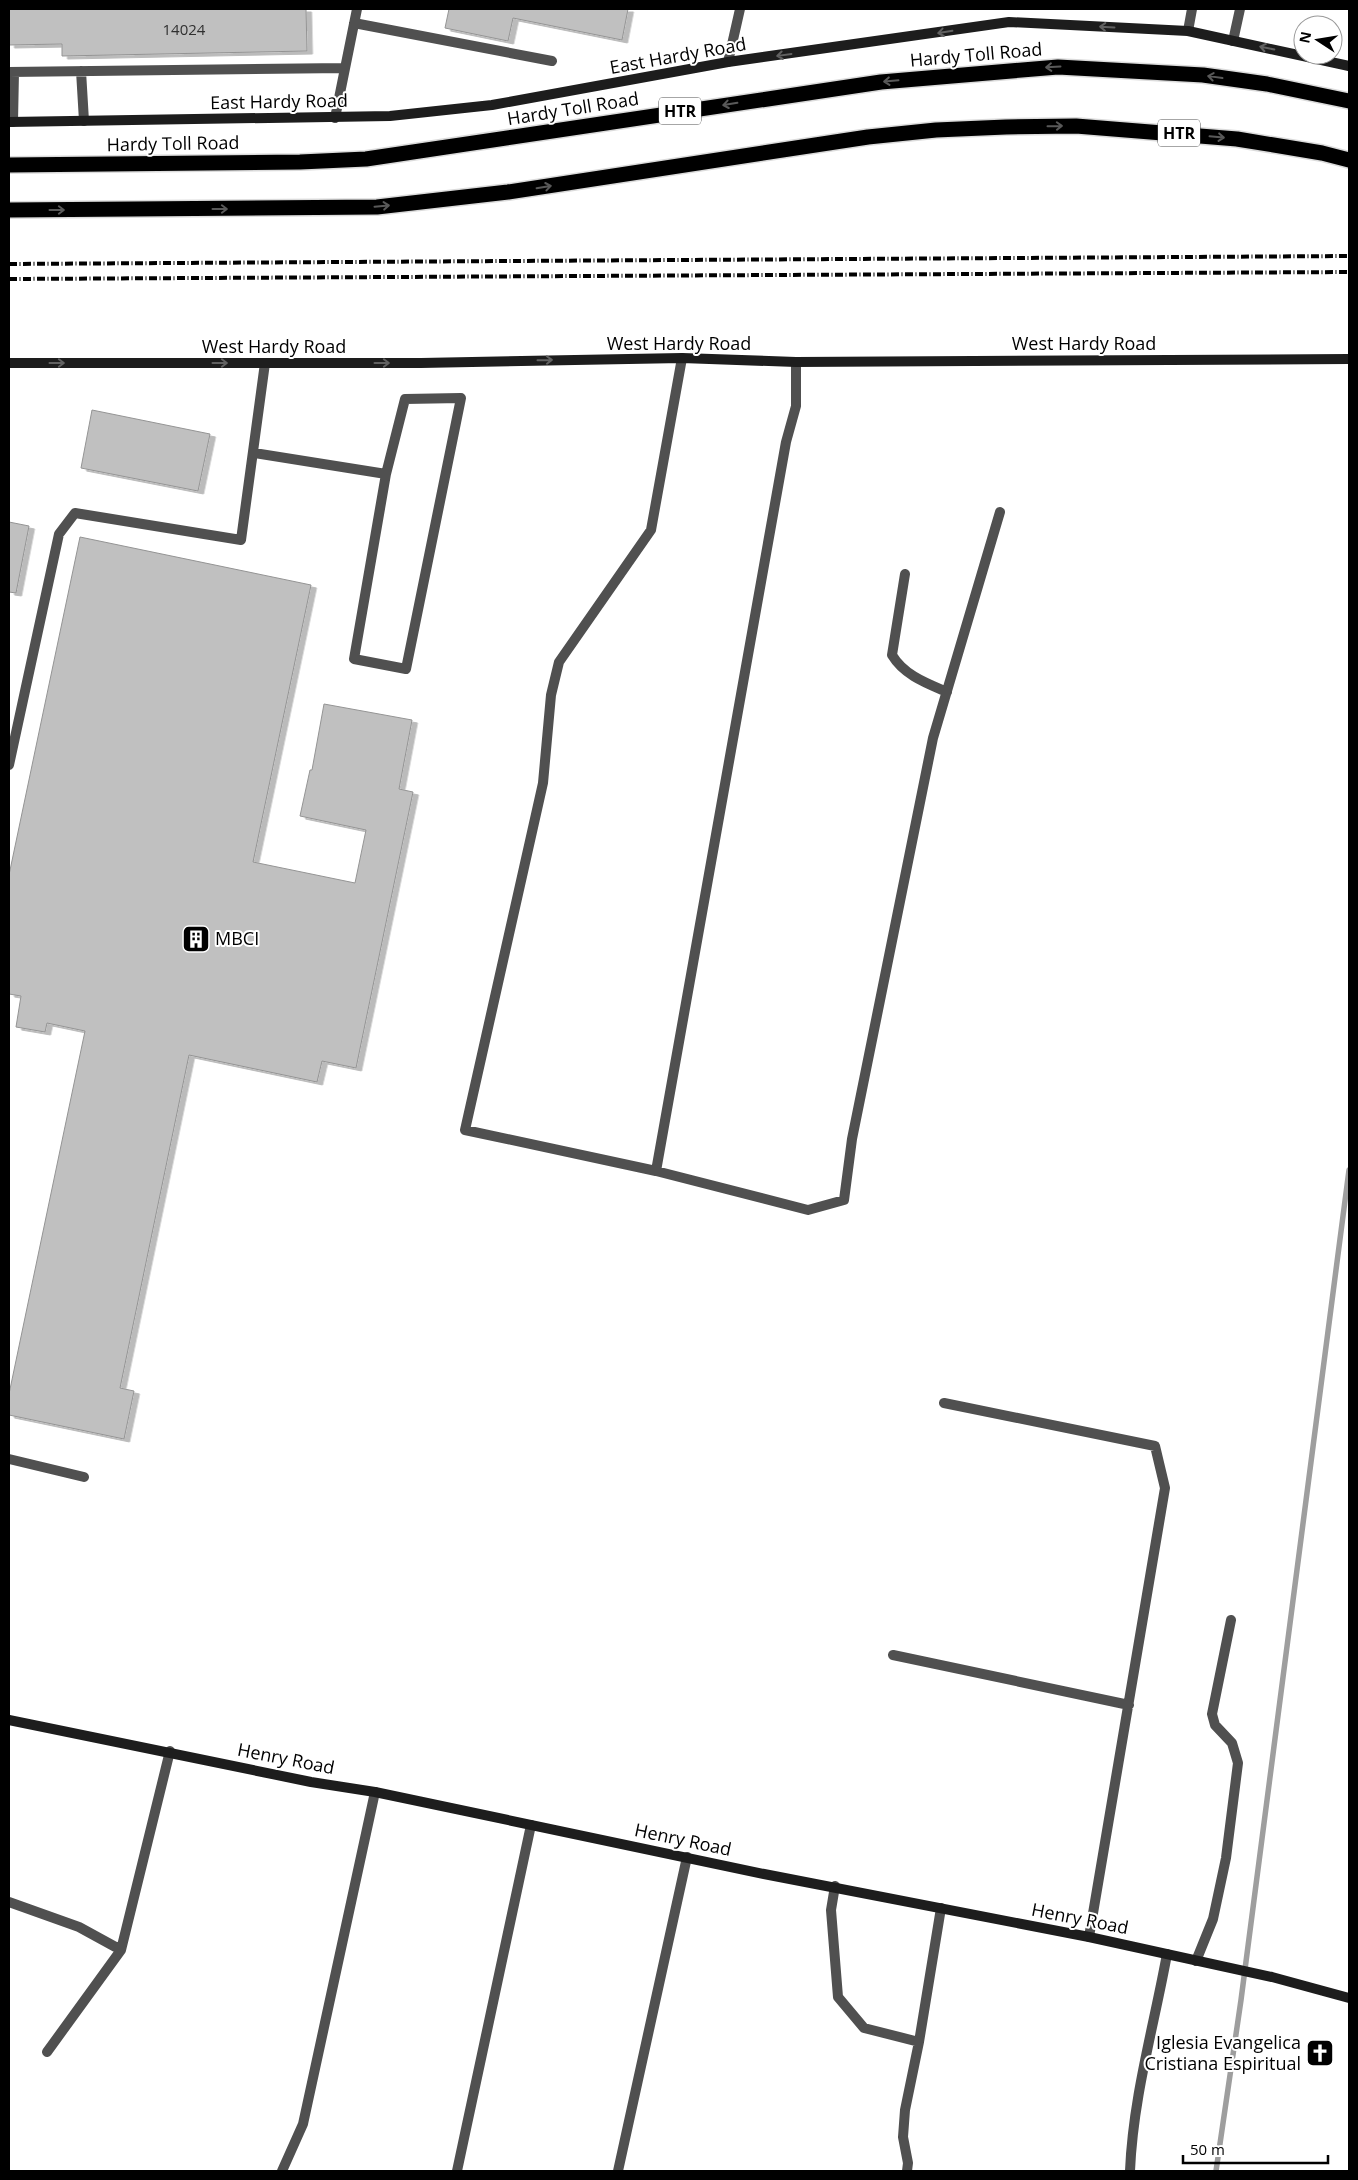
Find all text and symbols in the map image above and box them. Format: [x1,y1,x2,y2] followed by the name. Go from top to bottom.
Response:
[1293,15,1343,65] north arrow
[163,19,206,39] house number: 14024
[1099,23,1115,32] one-way arrow
[938,27,954,37] one-way arrow
[1294,30,1315,45] text: N
[608,31,748,79] street label: East Hardy Road
[909,36,1043,72] street label: Hardy Toll Road
[1260,43,1276,53] one-way arrow
[777,50,793,60] one-way arrow
[1045,63,1061,72] one-way arrow
[1207,72,1223,82] one-way arrow
[883,76,899,86] one-way arrow
[505,86,640,130] street label: Hardy Toll Road
[210,88,348,114] street label: East Hardy Road
[659,98,701,124] road number: HTR
[723,99,739,109] one-way arrow
[1158,120,1200,146] road number: HTR
[1046,121,1063,131] one-way arrow
[106,130,240,156] street label: Hardy Toll Road
[1209,132,1225,142] one-way arrow
[535,181,551,191] one-way arrow
[374,201,390,211] one-way arrow
[212,204,228,214] one-way arrow
[49,205,65,215] one-way arrow
[607,331,751,355] street label: West Hardy Road
[1012,331,1156,355] street label: West Hardy Road
[202,334,346,358] street label: West Hardy Road
[537,356,553,365] one-way arrow
[49,358,65,368] one-way arrow
[212,358,228,368] one-way arrow
[374,358,390,368] one-way arrow
[181,924,211,954] building icon: MBCI
[215,926,259,950] place label: MBCI
[236,1737,337,1779] street label: Henry Road
[633,1817,734,1861] street label: Henry Road
[1030,1897,1131,1939] street label: Henry Road
[1144,2030,1301,2075] place label: Iglesia Evangelica Cristiana Espiritual
[1305,2038,1335,2068] church icon: Iglesia Evangelica Cristiana Espiritual
[1183,2132,1328,2164] scale bar
[1190,2139,1225,2159] text: 50 m

